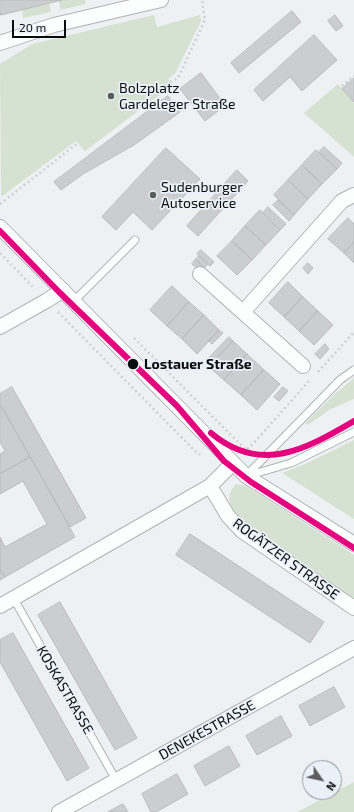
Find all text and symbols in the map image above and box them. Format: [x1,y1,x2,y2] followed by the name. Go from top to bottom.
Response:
[14,12,68,38] scale bar
[19,20,46,34] text: 20 m
[119,80,236,112] place label: Bolzplatz Gardeleger Straße
[106,91,116,101] marker: Bolzplatz Gardeleger Straße
[161,179,243,212] place label: Sudenburger Autoservice
[148,190,158,200] marker: Sudenburger Autoservice
[144,356,252,372] place label: Lostauer Straße
[126,357,140,371] marker: Lostauer Straße
[230,515,342,603] street label: ROGÄTZER STRASSE
[33,643,97,737] street label: KOSKASTRASSE
[156,697,258,763] street label: DENEKESTRASSE
[302,760,342,800] north arrow
[324,779,339,793] text: N

